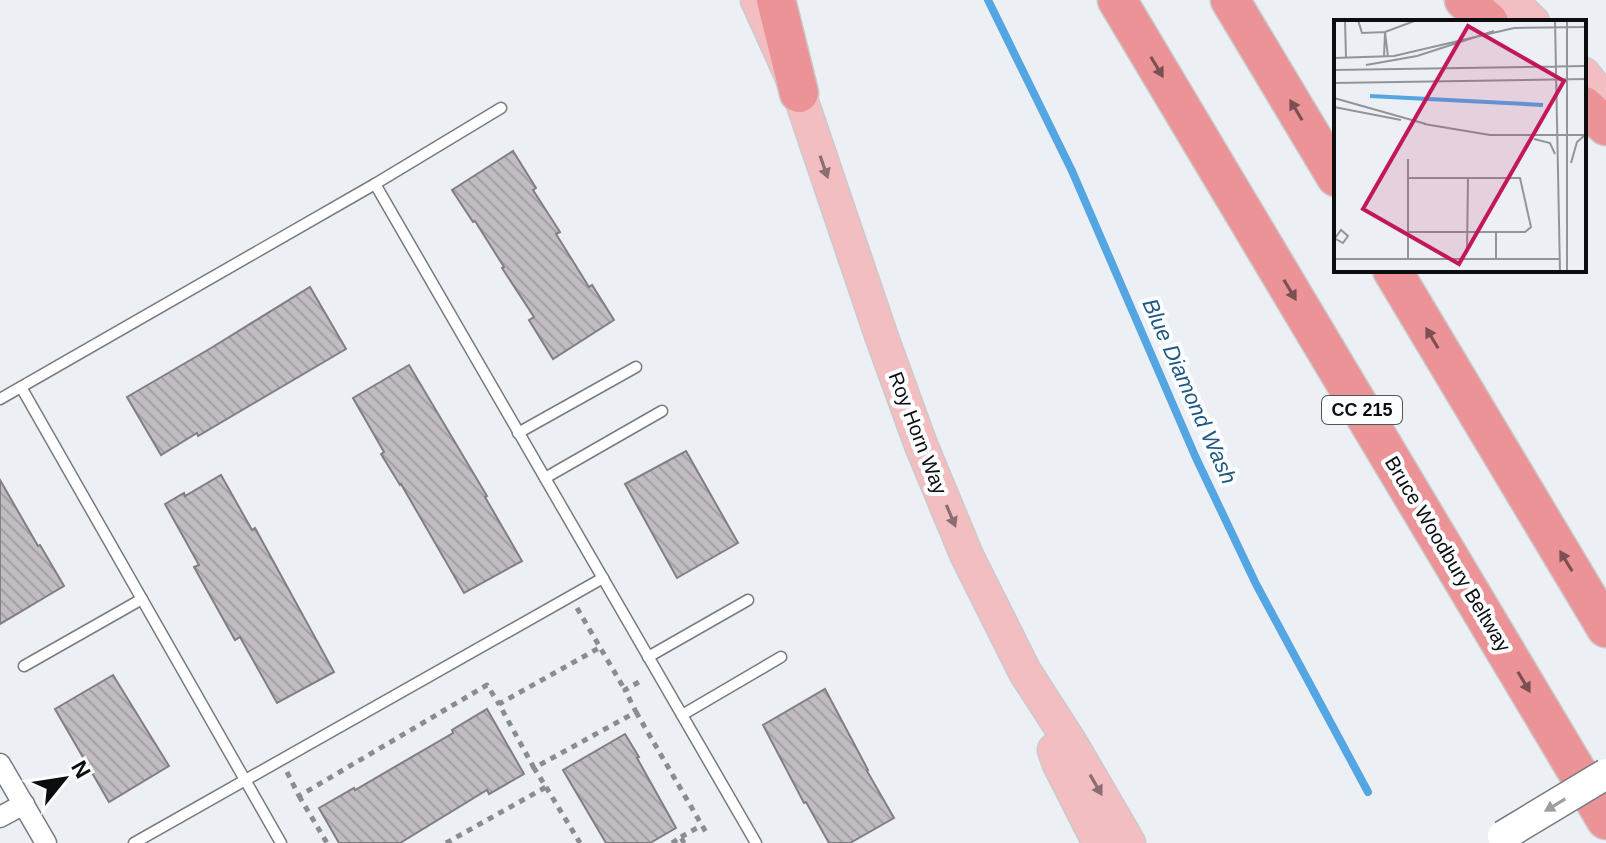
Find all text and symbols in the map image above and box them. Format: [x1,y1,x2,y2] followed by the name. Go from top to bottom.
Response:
[1334,20,1586,272] inset map
[1150,56,1164,78] one-way arrow
[1289,99,1303,121] one-way arrow
[818,155,830,179] one-way arrow
[1283,279,1297,301] one-way arrow
[1137,295,1242,488] water label: Blue Diamond Wash
[1425,327,1439,349] one-way arrow
[885,369,951,497] street label: Roy Horn Way
[1322,396,1402,424] road number: CC 215
[1381,452,1515,656] street label: Bruce Woodbury Beltway
[944,505,957,528] one-way arrow
[1559,550,1573,572] one-way arrow
[1517,671,1531,693] one-way arrow
[24,739,104,819] north arrow
[66,756,96,782] text: N
[1089,774,1103,796] one-way arrow
[1544,798,1566,812] one-way arrow

